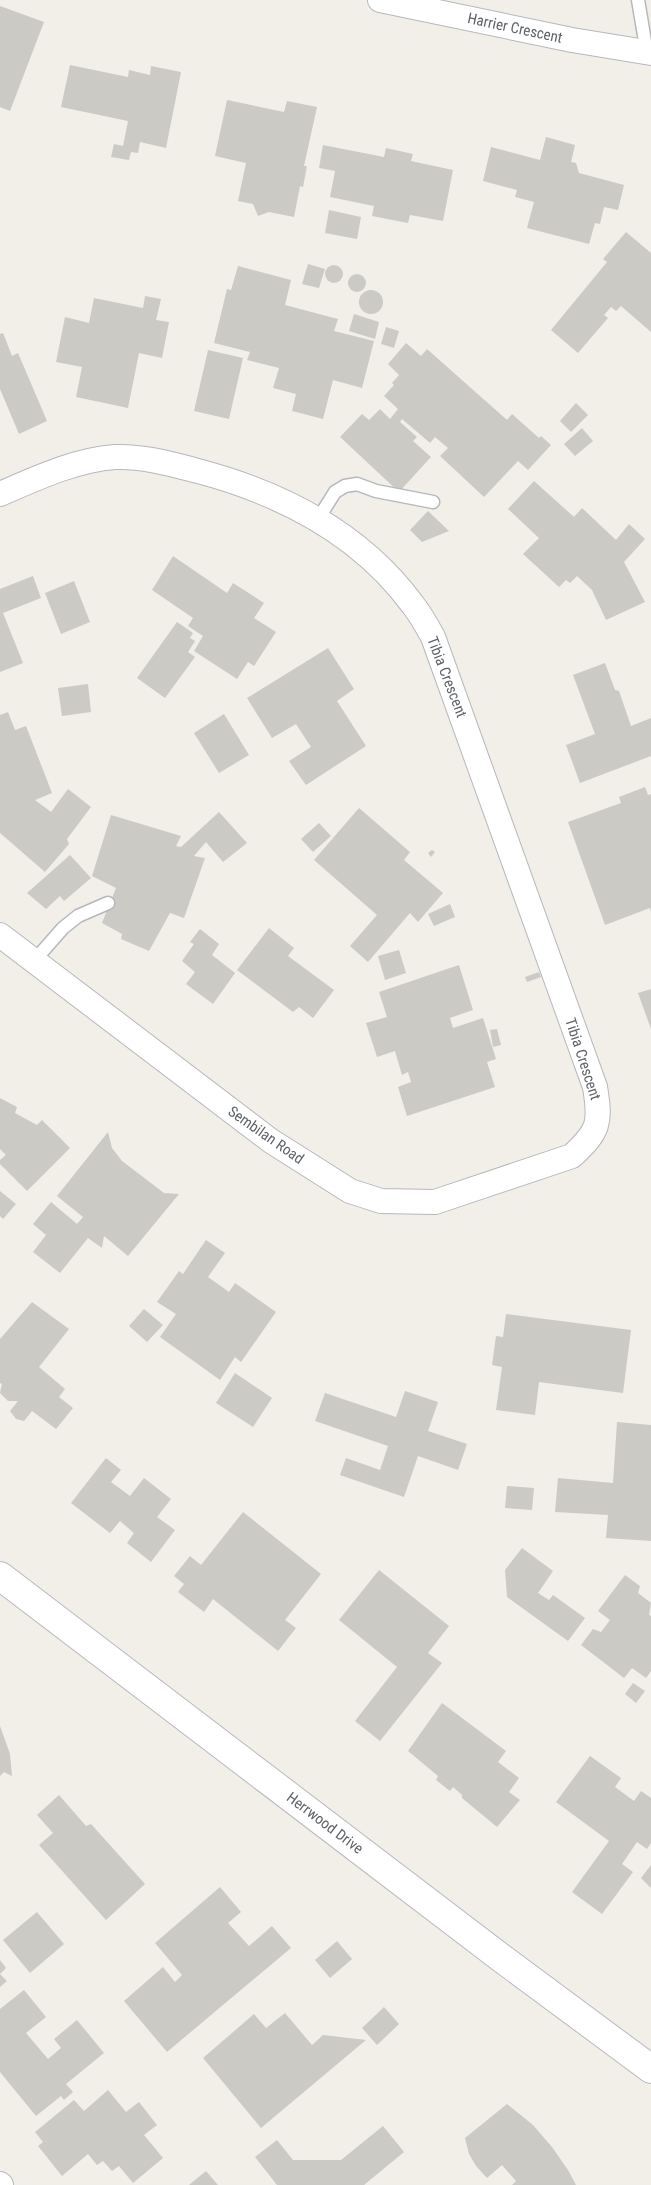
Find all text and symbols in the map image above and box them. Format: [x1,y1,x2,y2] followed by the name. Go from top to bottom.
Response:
[466,9,564,47] street label: Harrier Crescent
[423,634,471,720] street label: Tibia Crescent
[561,1016,605,1102] street label: Tibia Crescent
[225,1102,307,1168] street label: Sembilan Road
[283,1788,367,1858] street label: Herrwood Drive

